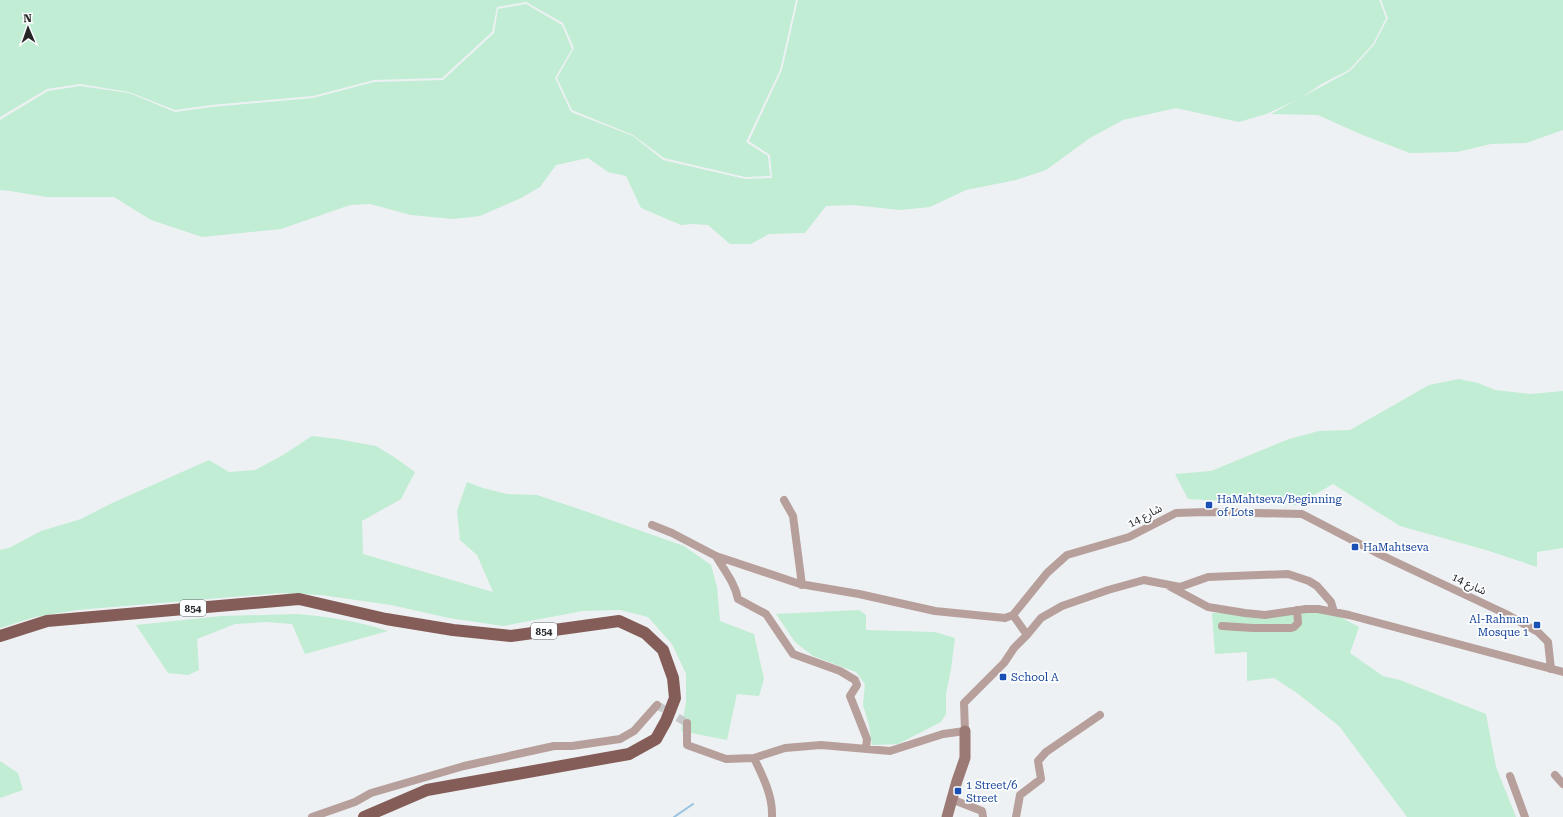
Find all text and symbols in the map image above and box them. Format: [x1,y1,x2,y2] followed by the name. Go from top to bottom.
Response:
[8,8,48,48] north arrow
[23,12,33,25] text: N
[1217,493,1343,519] place label: HaMahtseva/Beginning of Lots
[1204,500,1214,510] marker: HaMahtseva/Beginning of Lots
[1126,502,1165,531] street label: شارع 14
[1363,541,1429,554] place label: HaMahtseva
[1350,542,1360,552] marker: HaMahtseva
[1449,570,1489,599] street label: شارع 14
[180,600,206,616] road number: 854
[1469,613,1529,639] place label: Al-Rahman Mosque 1
[1532,620,1542,630] marker: Al-Rahman Mosque 1
[531,623,557,639] road number: 854
[1011,671,1059,684] place label: School A
[998,672,1008,682] marker: School A
[966,779,1018,805] place label: 1 Street/6 Street
[953,786,963,796] marker: 1 Street/6 Street

